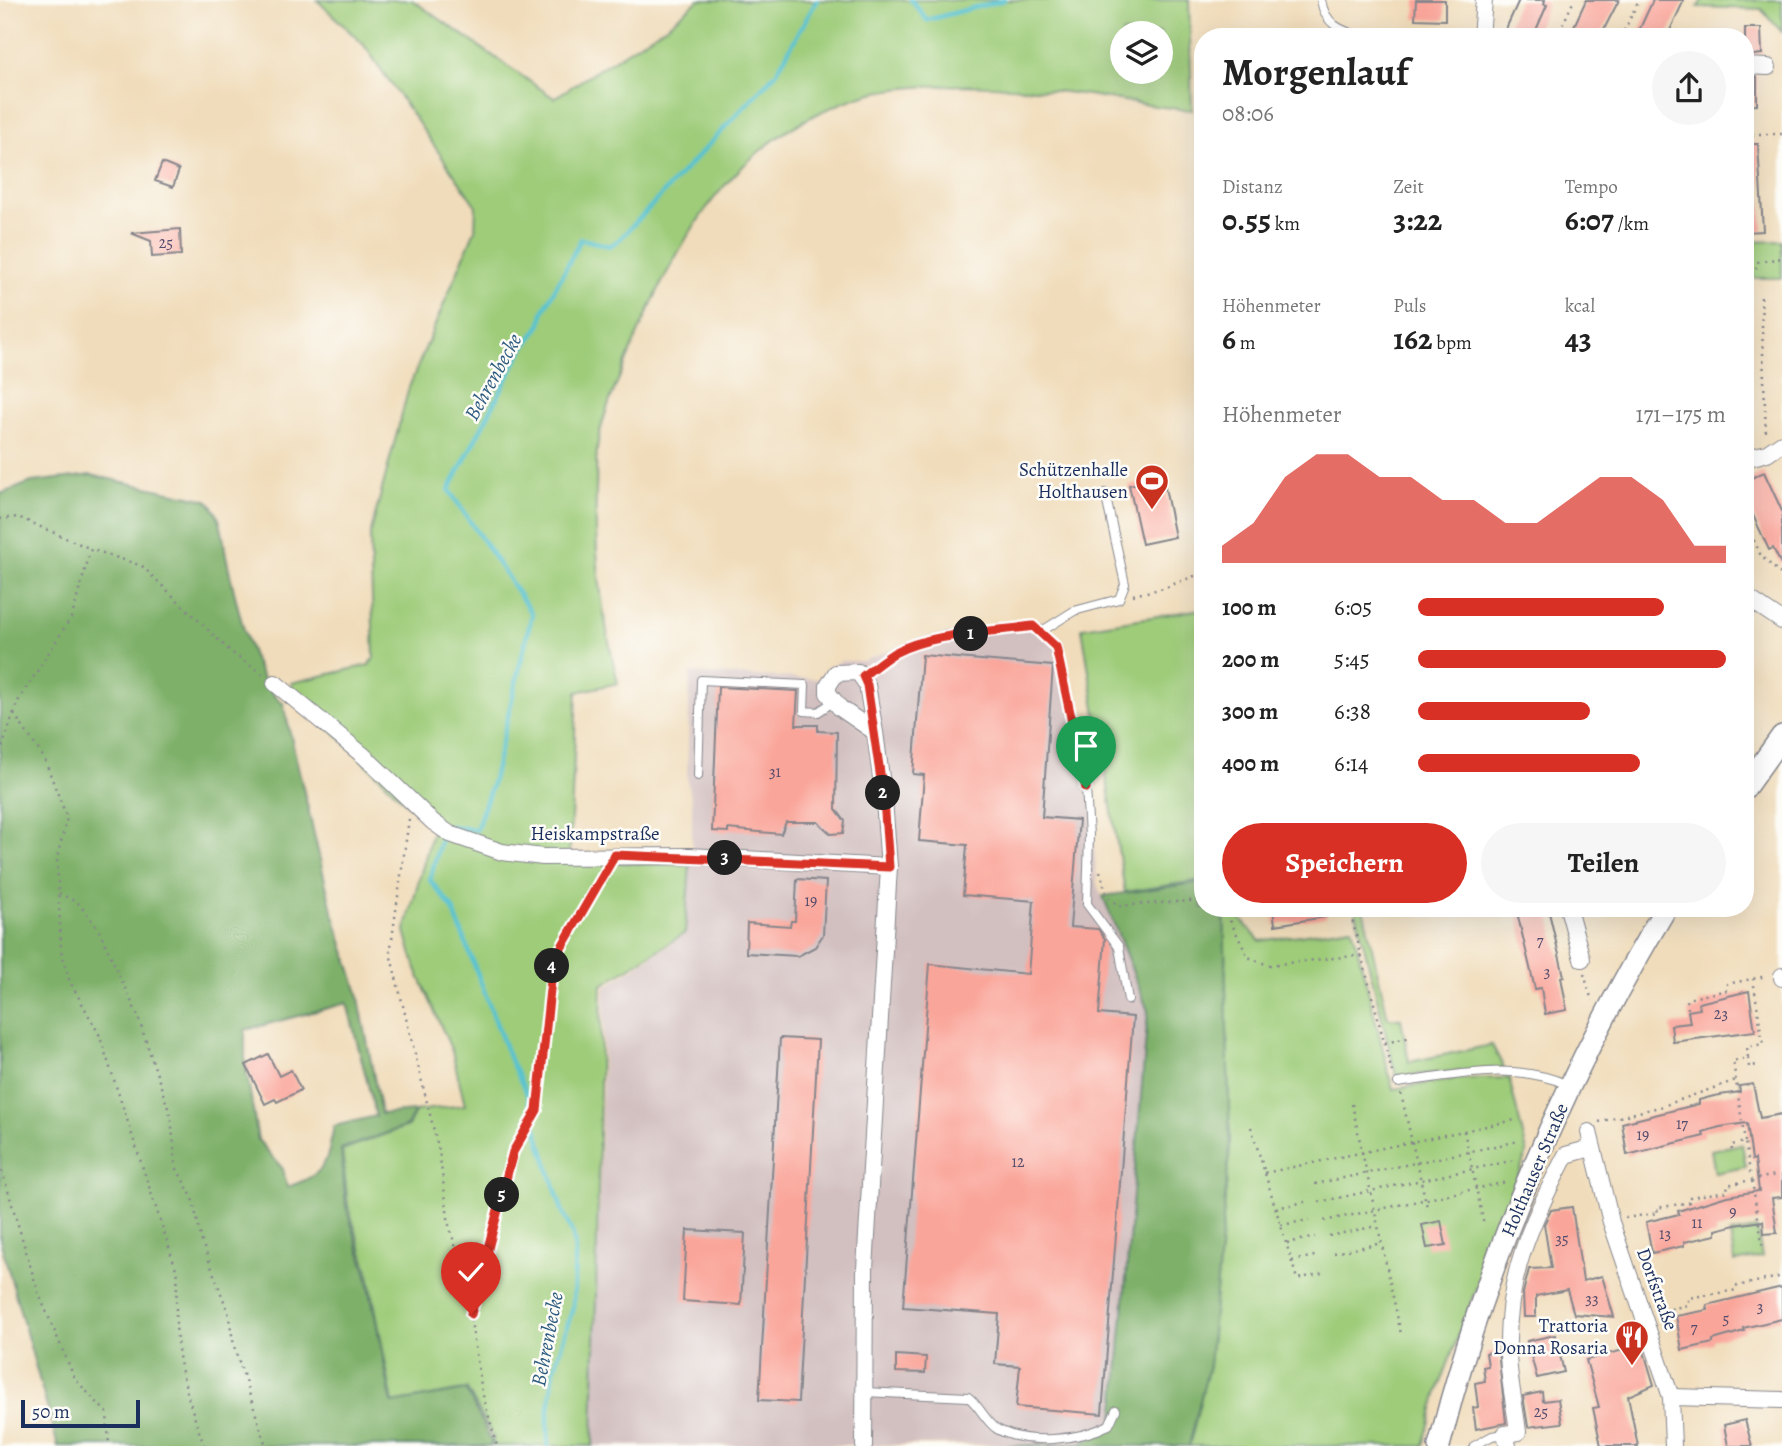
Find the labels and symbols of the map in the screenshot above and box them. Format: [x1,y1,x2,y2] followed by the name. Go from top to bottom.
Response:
[159,232,173,254] house number: 25
[458,328,529,426] water label: Behrenbecke
[1019,457,1128,505] place label: Schützenhalle Holthausen
[1133,462,1171,511] sports icon: Schützenhalle Holthausen
[954,616,988,652] pin: 1
[1056,716,1116,788] pin
[769,761,782,783] house number: 31
[866,776,900,810] pin: 2
[531,821,659,847] street label: Heiskampstraße
[708,840,742,876] pin: 3
[805,890,817,912] house number: 19
[1537,930,1544,952] house number: 7
[534,948,570,984] pin: 4
[1544,961,1550,983] house number: 3
[1714,1003,1728,1025] house number: 23
[1495,1099,1575,1241] street label: Holthauser Straße
[1676,1113,1688,1135] house number: 17
[1637,1124,1649,1146] house number: 19
[1011,1151,1025,1173] house number: 12
[484,1178,520,1212] pin: 5
[1729,1201,1737,1223] house number: 9
[1692,1212,1703,1234] house number: 11
[1659,1223,1671,1245] house number: 13
[1555,1228,1569,1250] house number: 35
[441,1242,501,1314] pin
[1630,1244,1684,1334] street label: Dorfstraße
[1585,1288,1599,1310] house number: 33
[524,1289,570,1388] water label: Behrenbecke
[1757,1296,1763,1318] house number: 3
[1723,1308,1730,1330] house number: 5
[1493,1313,1608,1361] place label: Trattoria Donna Rosaria
[1691,1317,1698,1339] house number: 7
[1613,1318,1651,1367] restaurant icon: Trattoria Donna Rosaria
[21,1397,140,1429] scale bar
[1534,1401,1548,1423] house number: 25

